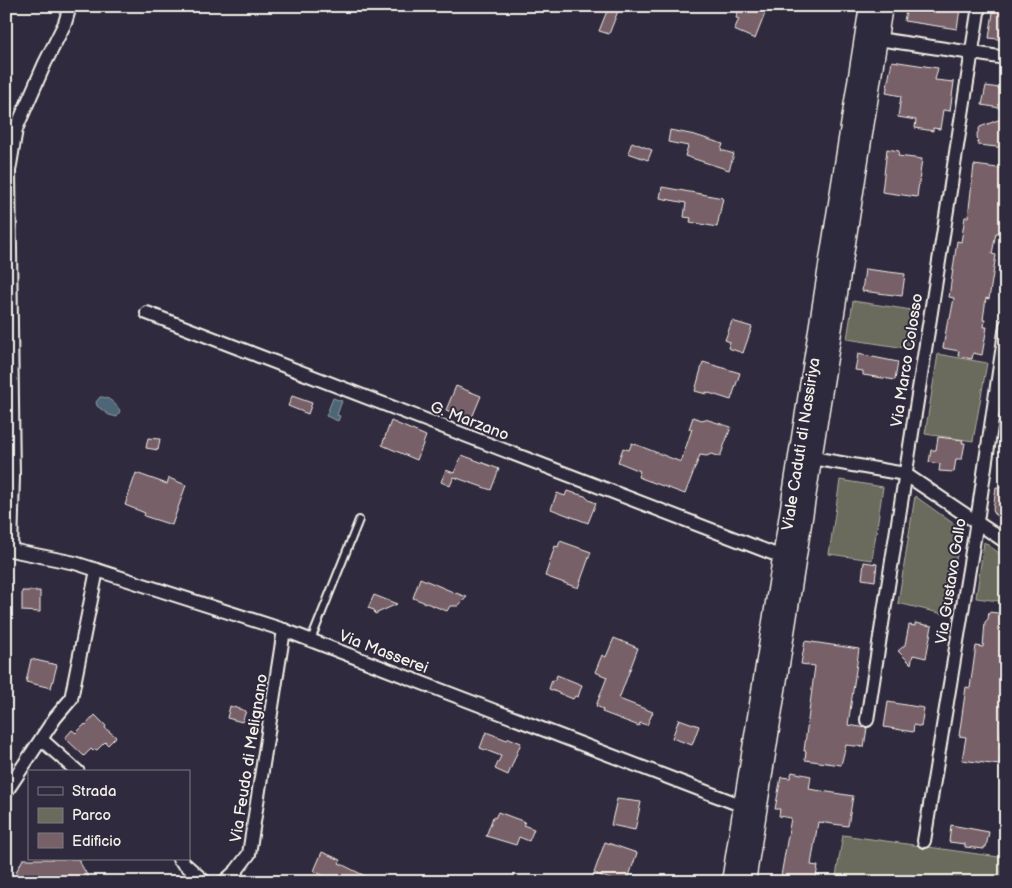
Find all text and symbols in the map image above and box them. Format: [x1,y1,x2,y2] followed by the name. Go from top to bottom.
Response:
[888,292,927,428] street label: Via Marco Colosso
[778,356,825,532] street label: Viale Caduti di Nassiriya
[427,398,512,445] street label: G. Marzano
[932,517,971,646] street label: Via Gustavo Gallo
[336,627,431,678] street label: Via Masserei
[227,673,272,844] street label: Via Feudo di Melignano
[28,770,190,860] legend
[72,782,116,801] text: Strada
[72,806,111,825] text: Parco
[72,832,121,851] text: Edificio

